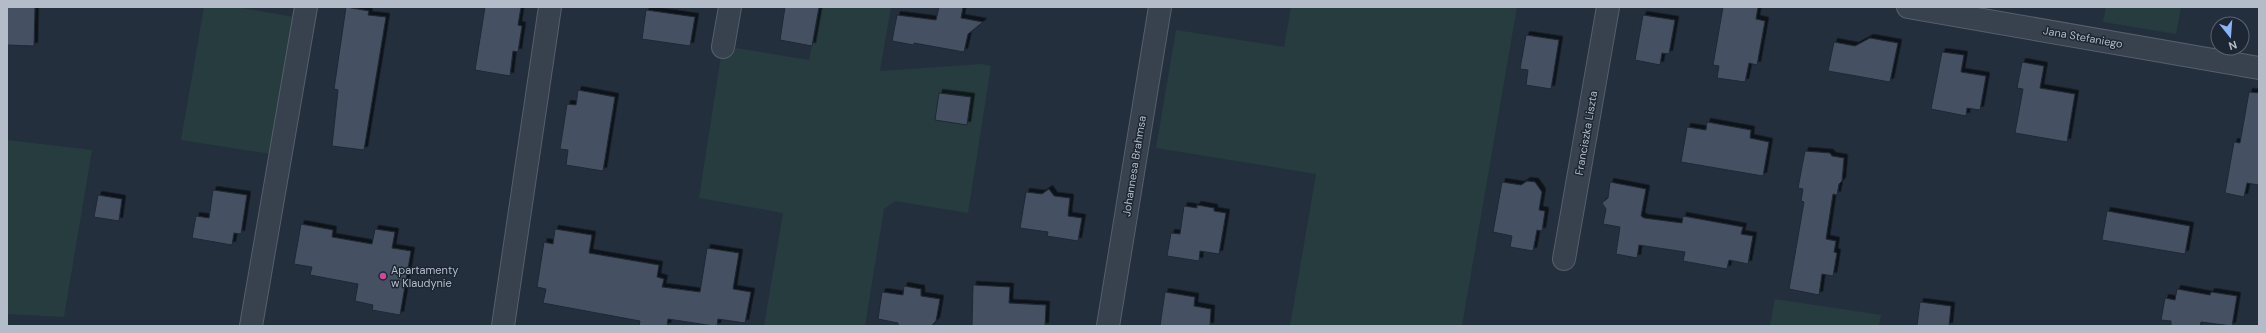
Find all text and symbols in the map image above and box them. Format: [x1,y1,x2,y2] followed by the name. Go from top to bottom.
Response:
[2210,16,2250,56] north arrow
[2042,23,2124,51] street label: Jana Stefaniego
[2227,38,2239,53] text: N
[1572,90,1600,176] street label: Franciszka Liszta
[1119,115,1149,217] street label: Johannesa Brahmsa
[391,263,458,290] place label: Apartamenty w Klaudynie
[378,271,388,281] marker: Apartamenty w Klaudynie

